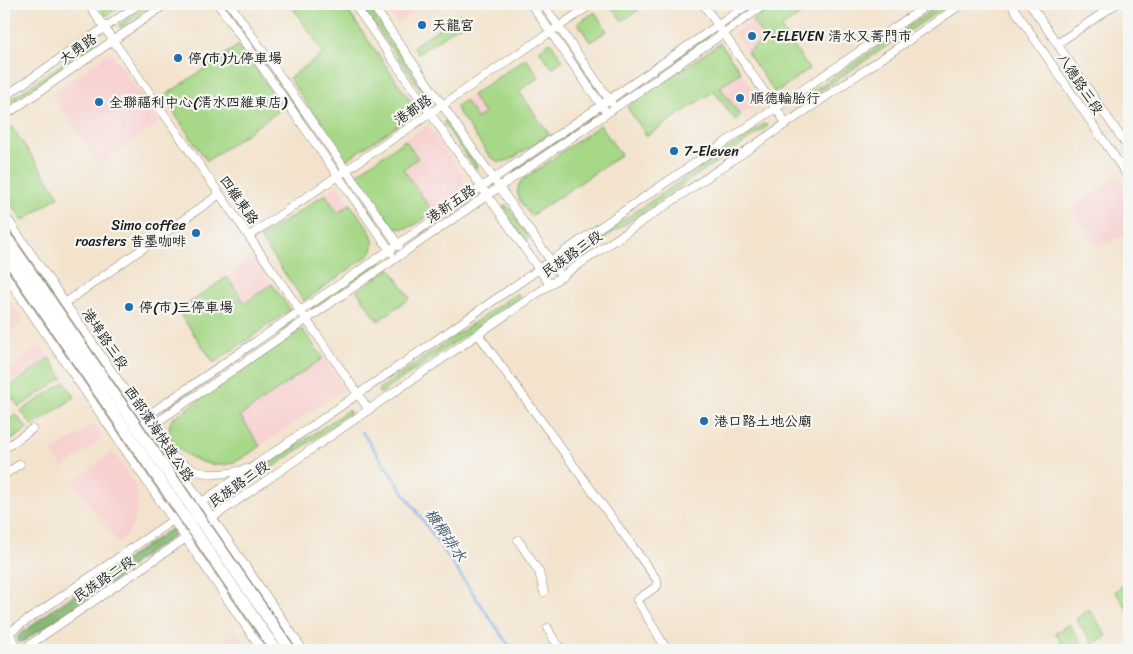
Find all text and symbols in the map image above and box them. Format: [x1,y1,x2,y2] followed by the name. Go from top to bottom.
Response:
[432,13,474,38] place label: 天龍宮
[416,19,428,31] marker: 天龍宮
[762,24,912,49] place label: 7-ELEVEN 清水又菁門市
[54,27,102,71] street label: 大勇路
[746,30,758,42] marker: 7-ELEVEN 清水又菁門市
[188,46,282,71] place label: 停(市)九停車場
[1050,48,1110,120] street label: 八德路三段
[172,52,184,64] marker: 停(市)九停車場
[750,86,820,111] place label: 順德輪胎行
[389,88,437,132] street label: 港都路
[109,90,288,115] place label: 全聯福利中心(清水四維東店)
[734,92,746,104] marker: 順德輪胎行
[93,96,105,108] marker: 全聯福利中心(清水四維東店)
[684,139,739,164] place label: 7-Eleven
[668,145,680,157] marker: 7-Eleven
[213,170,265,230] street label: 四維東路
[421,178,481,230] street label: 港新五路
[75,213,186,254] place label: Simo coffee roasters 昔墨咖啡
[536,224,608,284] street label: 民族路三段
[190,227,202,239] marker: Simo coffee roasters 昔墨咖啡
[139,295,233,320] place label: 停(市)三停車場
[123,301,135,313] marker: 停(市)三停車場
[75,303,135,375] street label: 港埠路三段
[117,381,201,487] street label: 西部濱海快速公路
[714,409,812,434] place label: 港口路土地公廟
[698,415,710,427] marker: 港口路土地公廟
[203,454,275,514] street label: 民族路三段
[418,503,474,568] water label: 槺榔排水
[68,549,140,609] street label: 民族路二段

